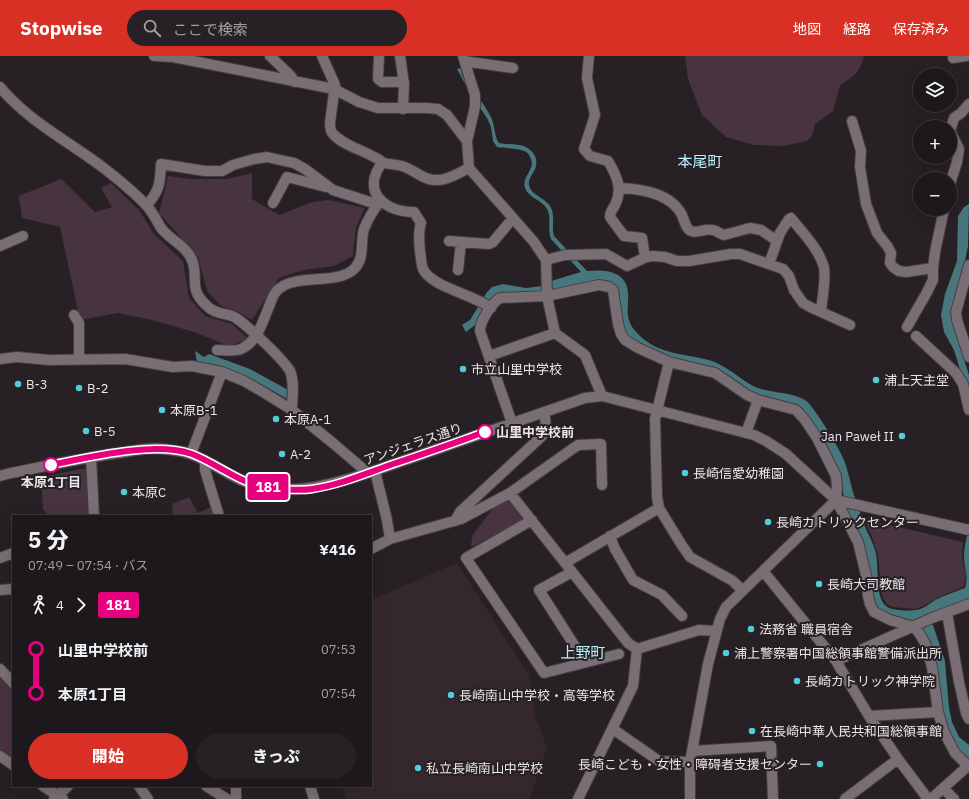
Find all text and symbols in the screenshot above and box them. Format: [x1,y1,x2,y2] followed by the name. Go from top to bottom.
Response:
[127,10,407,46] search box
[20,16,103,40] text: Stopwise
[141,17,163,39] icon: search
[173,20,248,39] text: ここで検索
[793,20,821,38] text: 地図
[843,20,871,38] text: 経路
[893,20,949,38] text: 保存済み
[913,68,957,216] map controls
[913,68,957,112] button: layers
[913,120,957,164] button: +
[677,152,723,171] district label: 本尾町
[913,172,957,216] button: −
[471,361,562,378] place label: 市立山里中学校
[458,364,468,374] marker: 市立山里中学校
[884,372,949,389] place label: 浦上天主堂
[871,375,881,385] marker: 浦上天主堂
[26,376,47,393] place label: B-3
[13,379,23,389] marker: B-3
[87,380,108,397] place label: B-2
[74,383,84,393] marker: B-2
[170,402,218,419] place label: 本原B-1
[157,405,167,415] marker: 本原B-1
[284,411,331,428] place label: 本原A-1
[271,414,281,424] marker: 本原A-1
[361,419,465,469] street label: アンジェラス通り
[94,423,115,440] place label: B-5
[477,424,493,440] marker: 山里中学校前
[496,424,574,441] place label: 山里中学校前
[81,426,91,436] marker: B-5
[821,428,894,445] place label: Jan Paweł II
[897,431,907,441] marker: Jan Paweł II
[290,446,311,463] place label: A-2
[277,449,287,459] marker: A-2
[43,457,59,473] marker: 本原1丁目
[693,465,784,482] place label: 長崎信愛幼稚園
[680,468,690,478] marker: 長崎信愛幼稚園
[21,474,81,491] place label: 本原1丁目
[245,474,291,500] line badge: 181
[255,478,281,496] text: 181
[132,484,166,501] place label: 本原C
[119,487,129,497] marker: 本原C
[776,514,919,531] place label: 長崎カトリックセンター
[763,517,773,527] marker: 長崎カトリックセンター
[28,525,68,554] text: 5 分
[319,540,356,559] text: ¥416
[28,557,148,574] text: 07:49 – 07:54 · バス
[827,576,905,593] place label: 長崎大司教館
[814,579,824,589] marker: 長崎大司教館
[28,594,50,616] icon: walk
[70,594,92,616] icon: forward
[106,596,131,614] text: 181
[56,597,64,614] text: 4
[759,621,853,638] place label: 法務省 職員宿舎
[746,624,756,634] marker: 法務省 職員宿舎
[58,641,148,660] text: 山里中学校前
[321,641,356,658] text: 07:53
[560,643,606,662] district label: 上野町
[734,645,942,662] place label: 浦上警察署中国総領事館警備派出所
[721,648,731,658] marker: 浦上警察署中国総領事館警備派出所
[805,673,935,690] place label: 長崎カトリック神学院
[792,676,802,686] marker: 長崎カトリック神学院
[58,685,127,704] text: 本原1丁目
[321,685,356,702] text: 07:54
[459,687,615,704] place label: 長崎南山中学校・高等学校
[446,690,456,700] marker: 長崎南山中学校・高等学校
[760,723,942,740] place label: 在長崎中華人民共和国総領事館
[747,726,757,736] marker: 在長崎中華人民共和国総領事館
[28,733,188,779] button: 開始
[196,733,356,779] button: きっぷ
[578,756,812,773] place label: 長崎こども・女性・障碍者支援センター
[815,759,825,769] marker: 長崎こども・女性・障碍者支援センター
[426,760,543,777] place label: 私立長崎南山中学校
[413,763,423,773] marker: 私立長崎南山中学校

